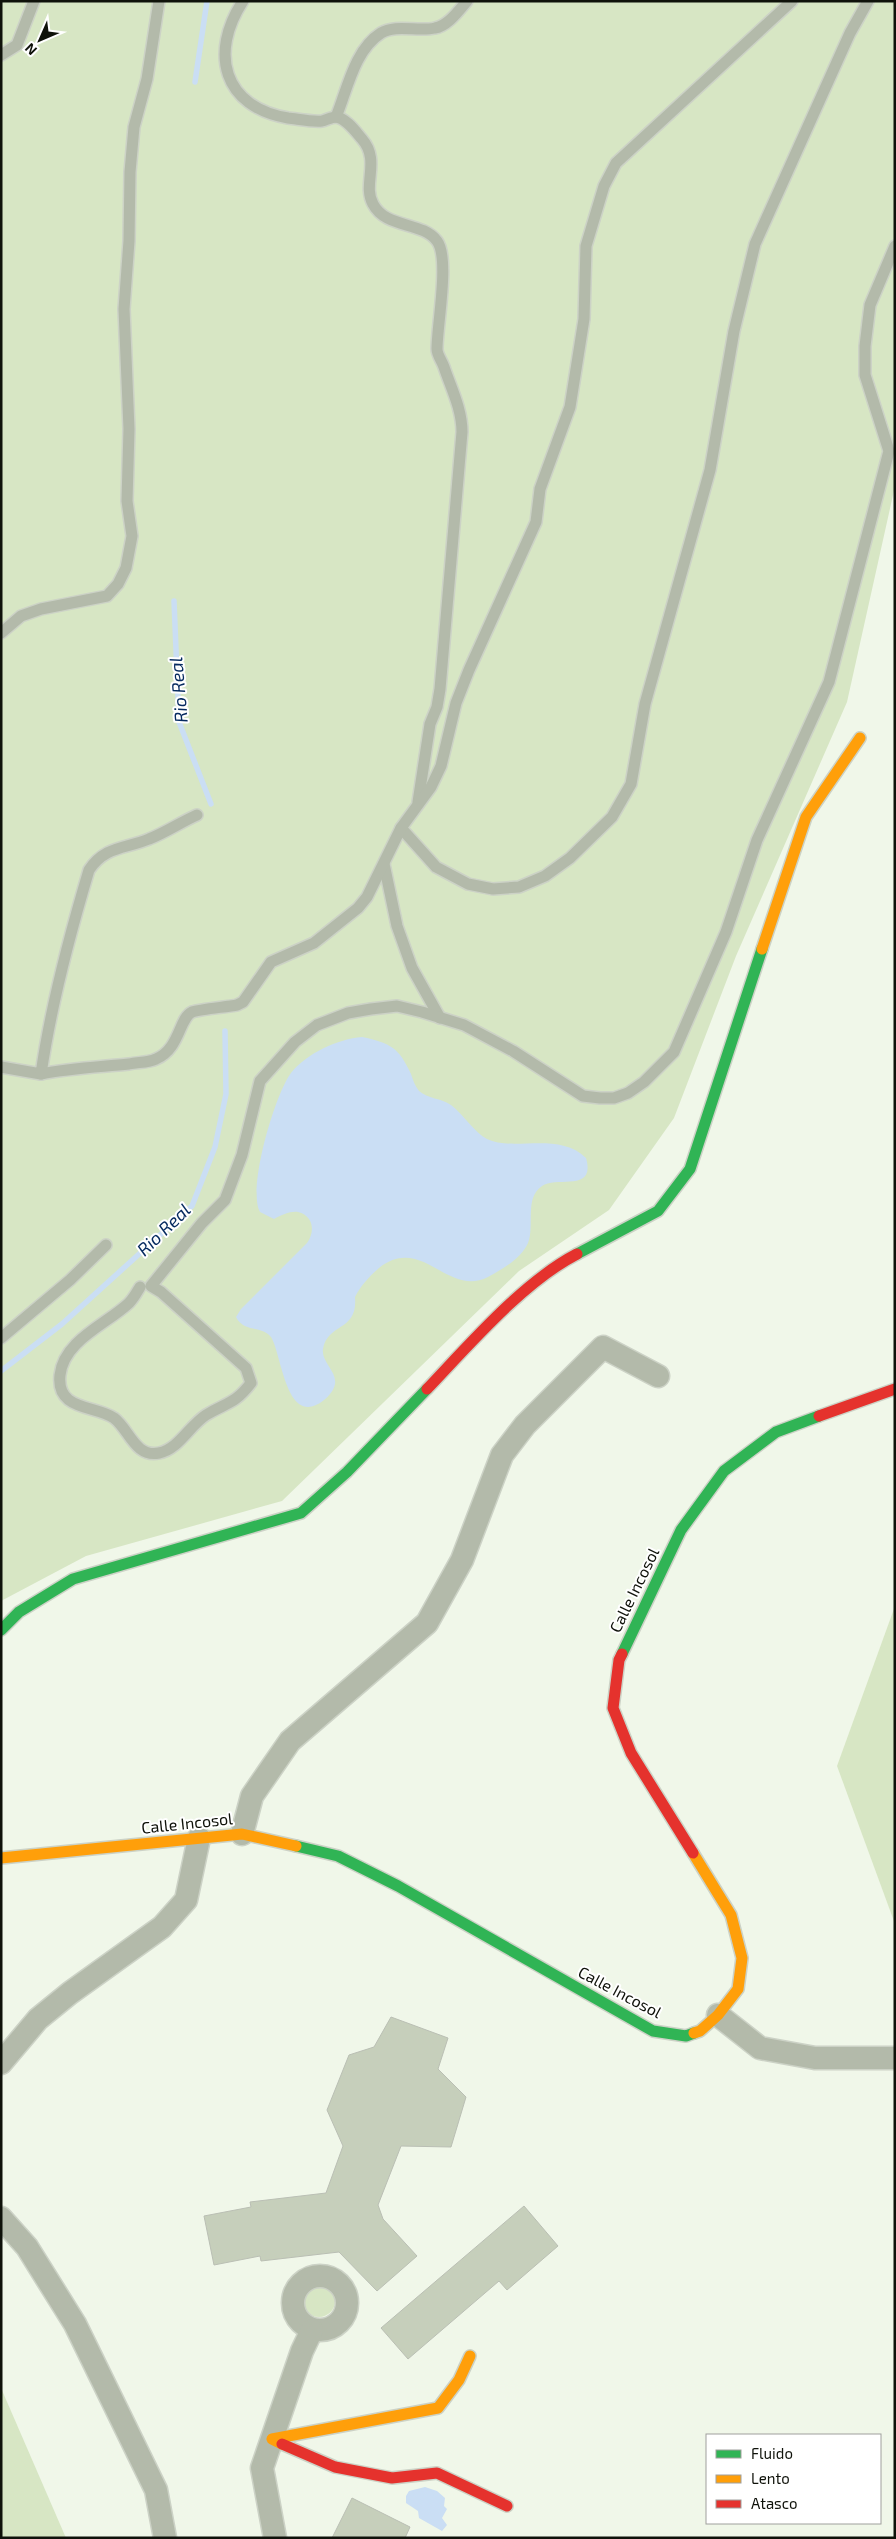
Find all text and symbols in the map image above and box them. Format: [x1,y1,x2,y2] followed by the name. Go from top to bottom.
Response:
[15,15,65,65] north arrow
[21,40,40,59] text: N
[164,656,192,724] water label: Rio Real
[132,1198,195,1260] water label: Rio Real
[605,1544,662,1635] street label: Calle Incosol
[140,1808,234,1837] street label: Calle Incosol
[575,1962,665,2022] street label: Calle Incosol
[706,2434,881,2524] legend
[751,2444,793,2462] text: Fluido
[751,2469,790,2487] text: Lento
[751,2494,797,2512] text: Atasco

